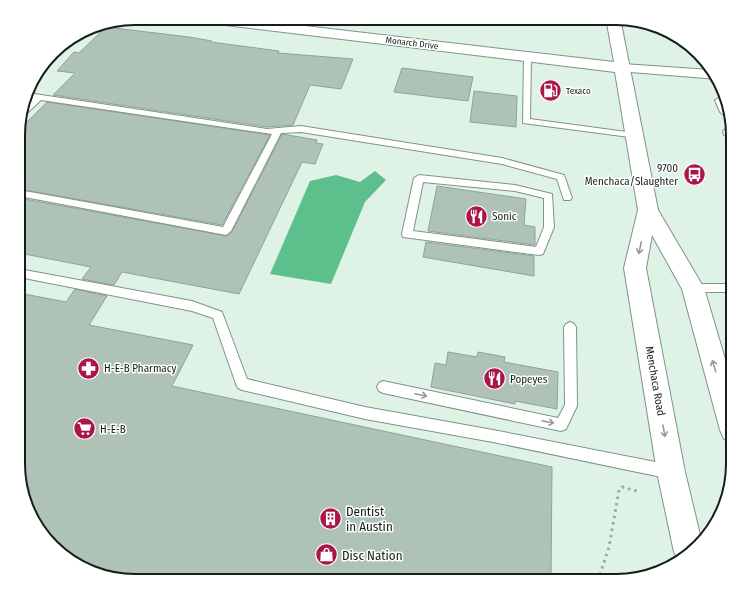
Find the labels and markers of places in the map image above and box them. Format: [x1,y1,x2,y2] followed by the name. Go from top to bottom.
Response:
[537,78,563,104] fuel station icon: Texaco
[566,86,591,96] place label: Texaco
[681,161,707,187] bus stop icon: 9700 Menchaca/Slaughter
[585,162,678,188] place label: 9700 Menchaca/Slaughter
[464,203,490,229] restaurant icon: Sonic
[492,210,517,223] place label: Sonic
[76,355,102,381] pharmacy icon: H-E-B Pharmacy
[104,362,176,375] place label: H-E-B Pharmacy
[482,366,508,392] restaurant icon: Popeyes
[510,373,548,386] place label: Popeyes
[72,416,98,442] supermarket icon: H-E-B
[100,423,126,436] place label: H-E-B
[346,504,393,534] place label: Dentist in Austin
[317,505,343,531] building icon: Dentist in Austin
[313,542,339,568] shop icon: Disc Nation
[342,548,402,563] place label: Disc Nation

